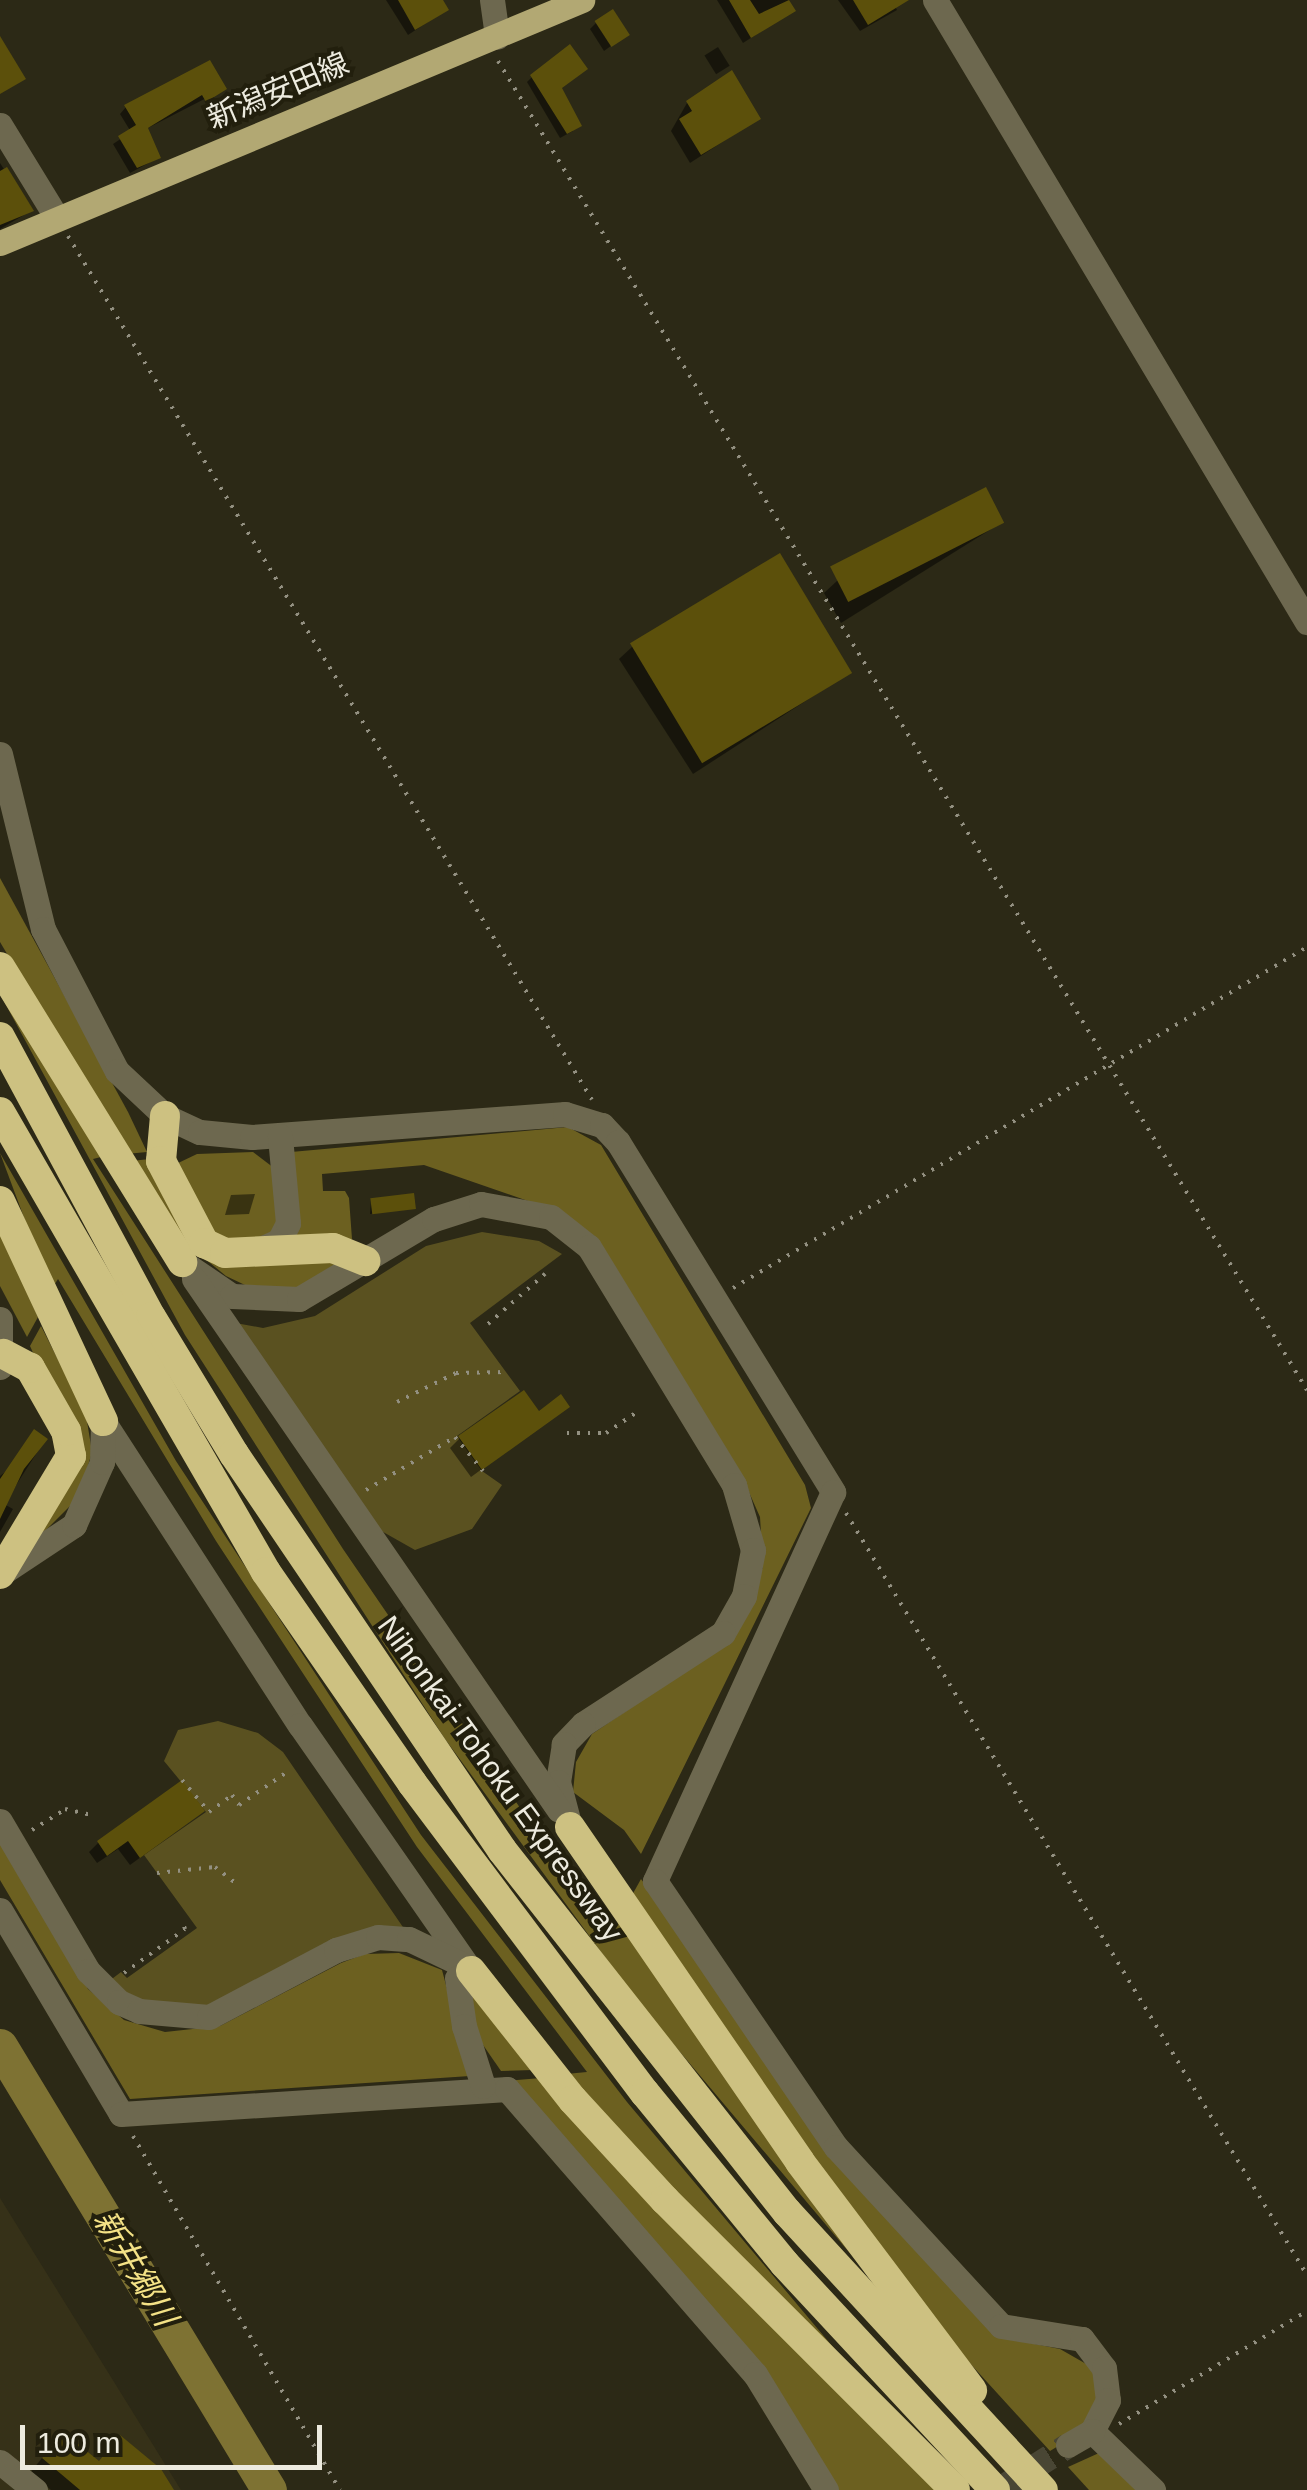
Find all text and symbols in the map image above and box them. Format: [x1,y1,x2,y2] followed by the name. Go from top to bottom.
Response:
[202,45,354,137] street label: 新潟安田線
[370,1609,630,1949] street label: Nihonkai-Tohoku Expressway
[86,2203,184,2333] water label: 新井郷川
[25,2405,328,2467] scale bar
[37,2426,120,2459] text: 100 m

